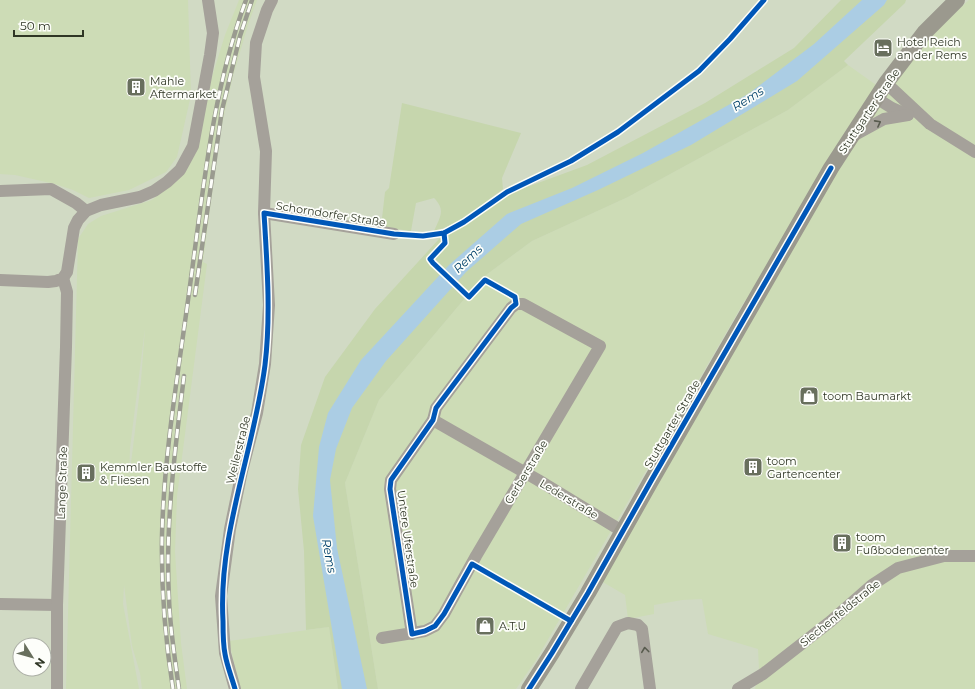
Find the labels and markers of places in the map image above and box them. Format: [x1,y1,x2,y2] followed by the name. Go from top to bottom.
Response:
[897,35,967,62] place label: Hotel Reich an der Rems
[872,37,894,59] hotel icon: Hotel Reich an der Rems
[150,74,217,101] place label: Mahle Aftermarket
[125,76,147,98] building icon: Mahle Aftermarket
[798,385,820,407] shop icon: toom Baumarkt
[823,389,912,403] place label: toom Baumarkt
[767,454,840,481] place label: toom Gartencenter
[742,456,764,478] building icon: toom Gartencenter
[100,460,208,487] place label: Kemmler Baustoffe & Fliesen
[75,462,97,484] building icon: Kemmler Baustoffe & Fliesen
[856,530,949,557] place label: toom Fußbodencenter
[831,532,853,554] building icon: toom Fußbodencenter
[474,615,496,637] shop icon: A.T.U
[499,619,526,633] place label: A.T.U

